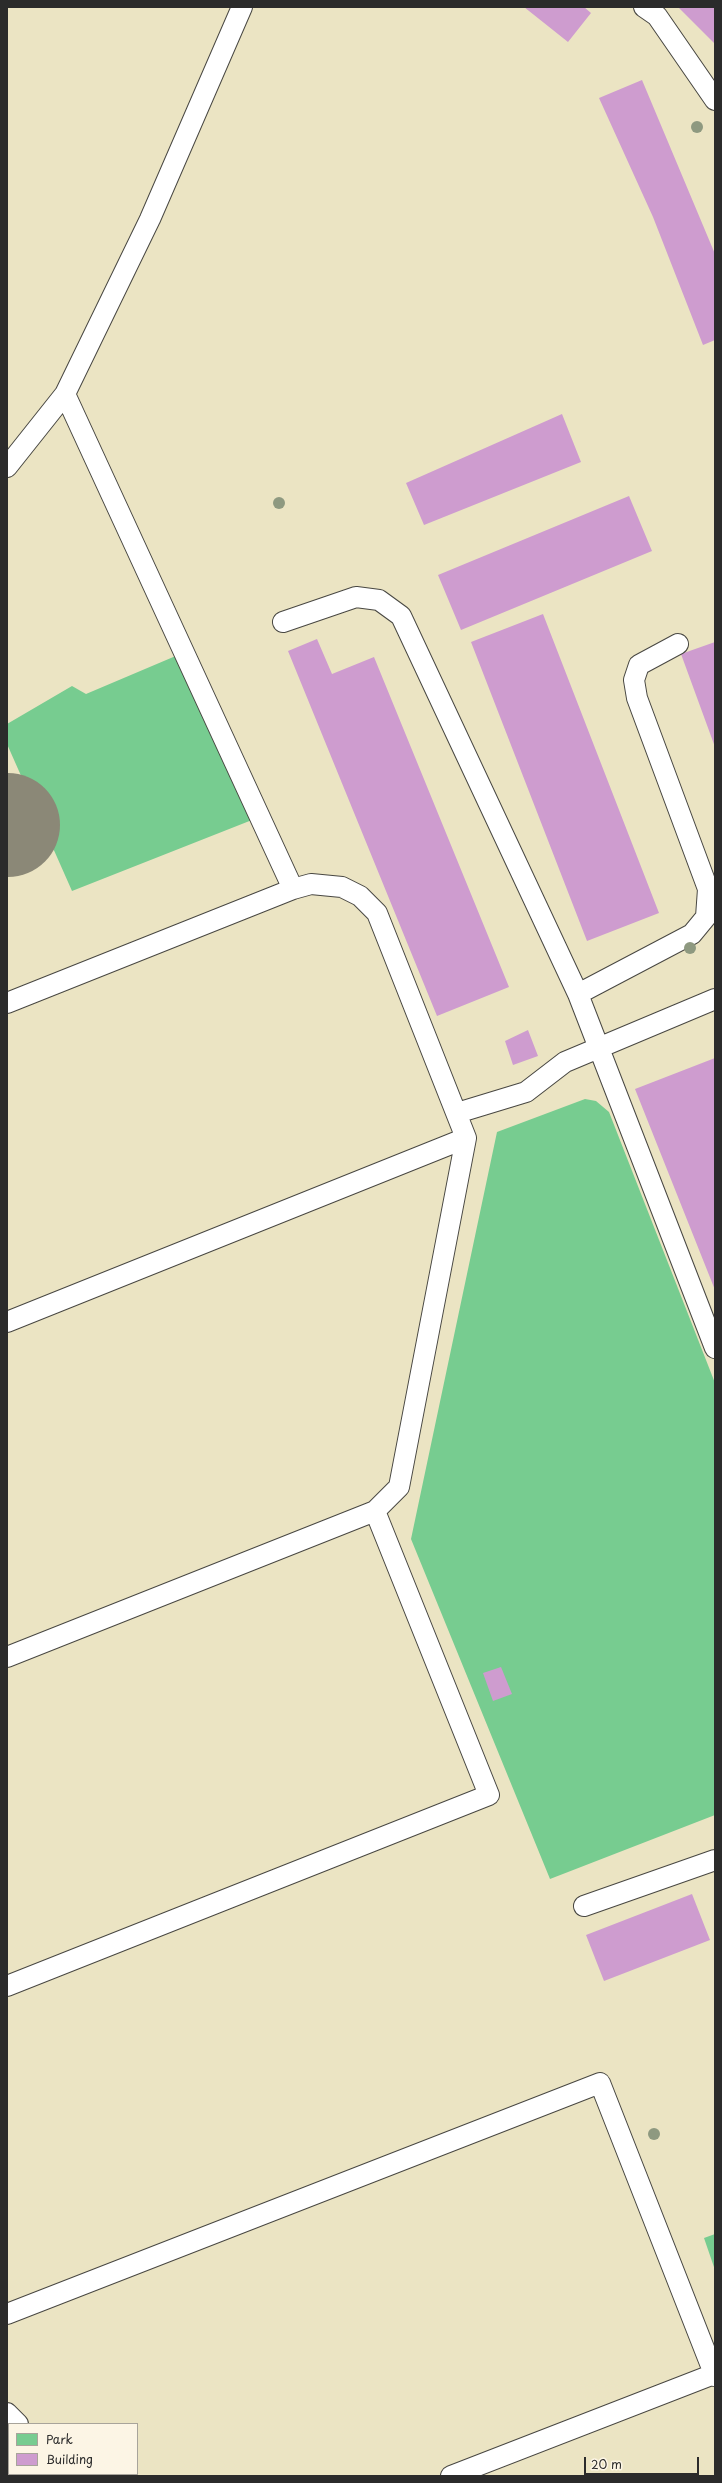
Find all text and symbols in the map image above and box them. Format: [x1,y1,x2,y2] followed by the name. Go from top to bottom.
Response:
[8,2423,138,2475] legend
[46,2430,73,2448] text: Park
[586,2449,701,2475] scale bar
[46,2450,93,2468] text: Building
[591,2455,622,2473] text: 20 m

